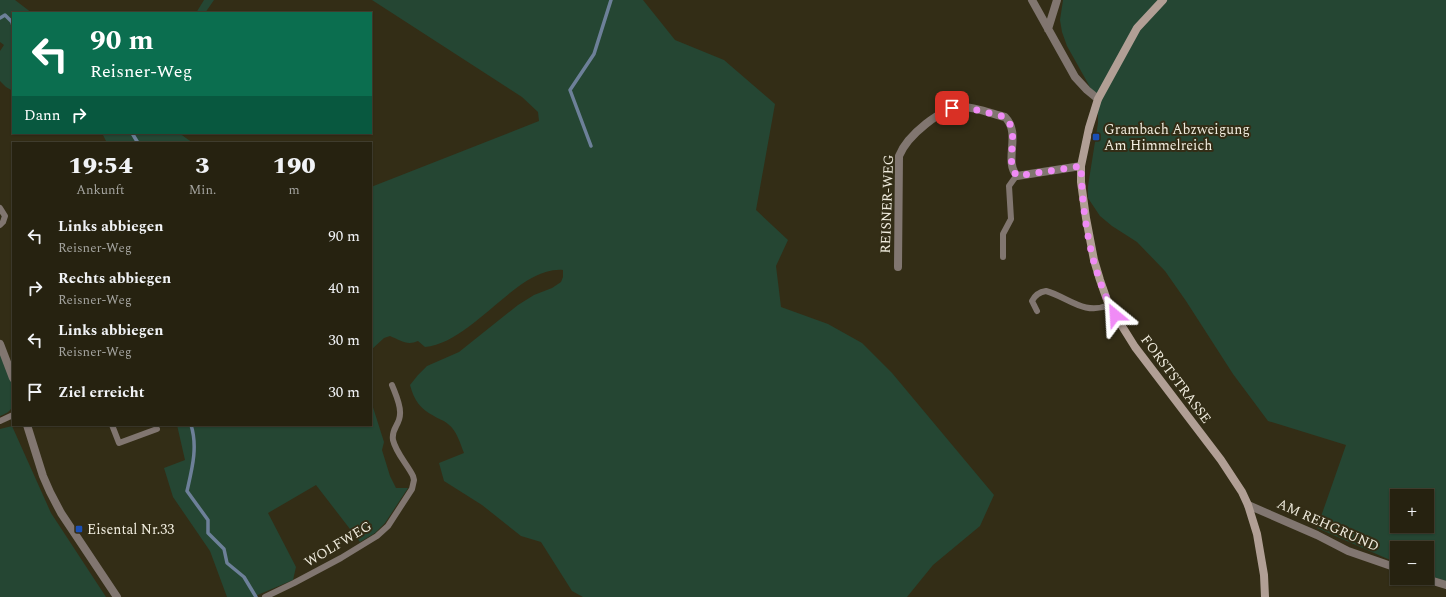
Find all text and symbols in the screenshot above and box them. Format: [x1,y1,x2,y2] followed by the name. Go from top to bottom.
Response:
[90,19,154,62] text: 90 m
[24,28,76,80] icon: left
[90,58,192,85] text: Reisner-Weg
[935,91,969,125] pin
[941,97,963,119] icon: arrive
[24,104,60,127] text: Dann
[68,104,90,126] icon: right
[1104,119,1250,156] place label: Grambach Abzweigung Am Himmelreich
[1091,132,1101,142] marker: Grambach Abzweigung Am Himmelreich
[68,148,133,184] text: 19:54
[195,148,210,184] text: 3
[272,148,316,184] text: 190
[875,154,899,254] street label: REISNER-WEG
[76,180,125,200] text: Ankunft
[189,180,216,200] text: Min.
[288,180,300,200] text: m
[58,215,163,238] text: Links abbiegen
[24,225,46,247] icon: left
[328,225,360,248] text: 90 m
[58,238,132,258] text: Reisner-Weg
[58,267,171,290] text: Rechts abbiegen
[24,277,46,299] icon: right
[328,277,360,300] text: 40 m
[58,290,132,310] text: Reisner-Weg
[1094,294,1136,336] position arrow
[58,319,163,342] text: Links abbiegen
[24,329,46,351] icon: left
[328,329,360,352] text: 30 m
[1136,330,1216,428] street label: FORSTSTRASSE
[58,342,132,362] text: Reisner-Weg
[24,381,46,403] icon: arrive
[58,381,144,404] text: Ziel erreicht
[328,381,360,404] text: 30 m
[1390,489,1434,585] map controls
[1390,489,1434,533] button: +
[1273,493,1383,557] street label: AM REHGRUND
[300,515,376,572] street label: WOLFWEG
[87,519,174,540] place label: Eisental Nr.33
[74,524,84,534] marker: Eisental Nr.33
[1390,541,1434,585] button: −

